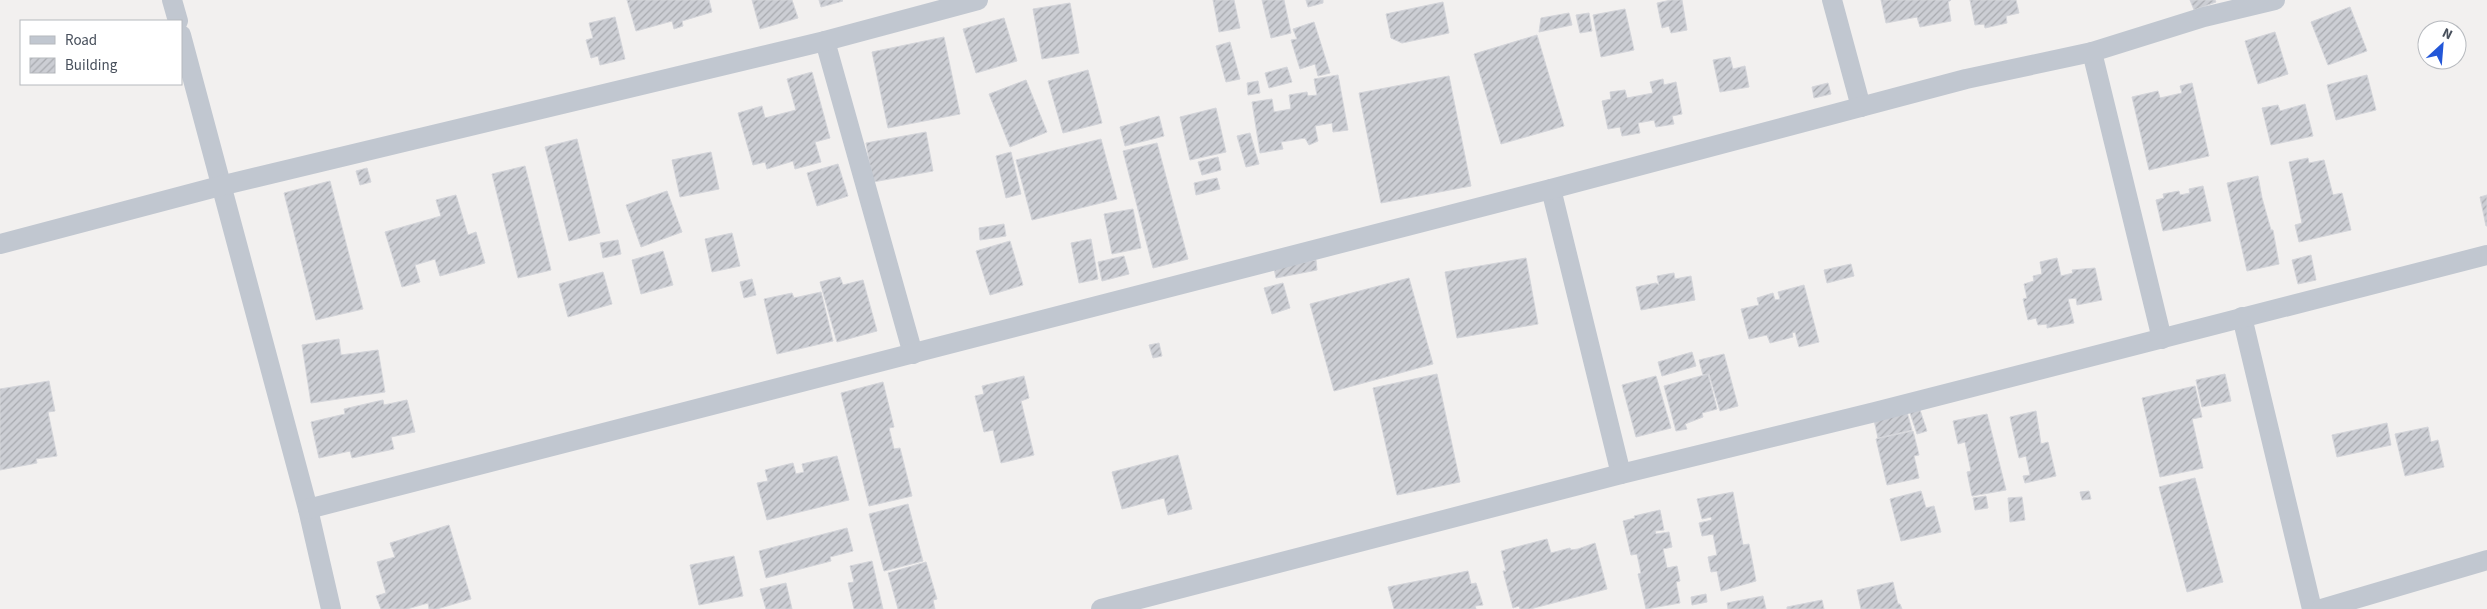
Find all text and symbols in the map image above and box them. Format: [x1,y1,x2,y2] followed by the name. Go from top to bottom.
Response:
[20,20,182,85] legend
[2417,20,2467,70] north arrow
[2439,23,2456,45] text: N
[65,30,97,51] text: Road
[65,55,118,76] text: Building

